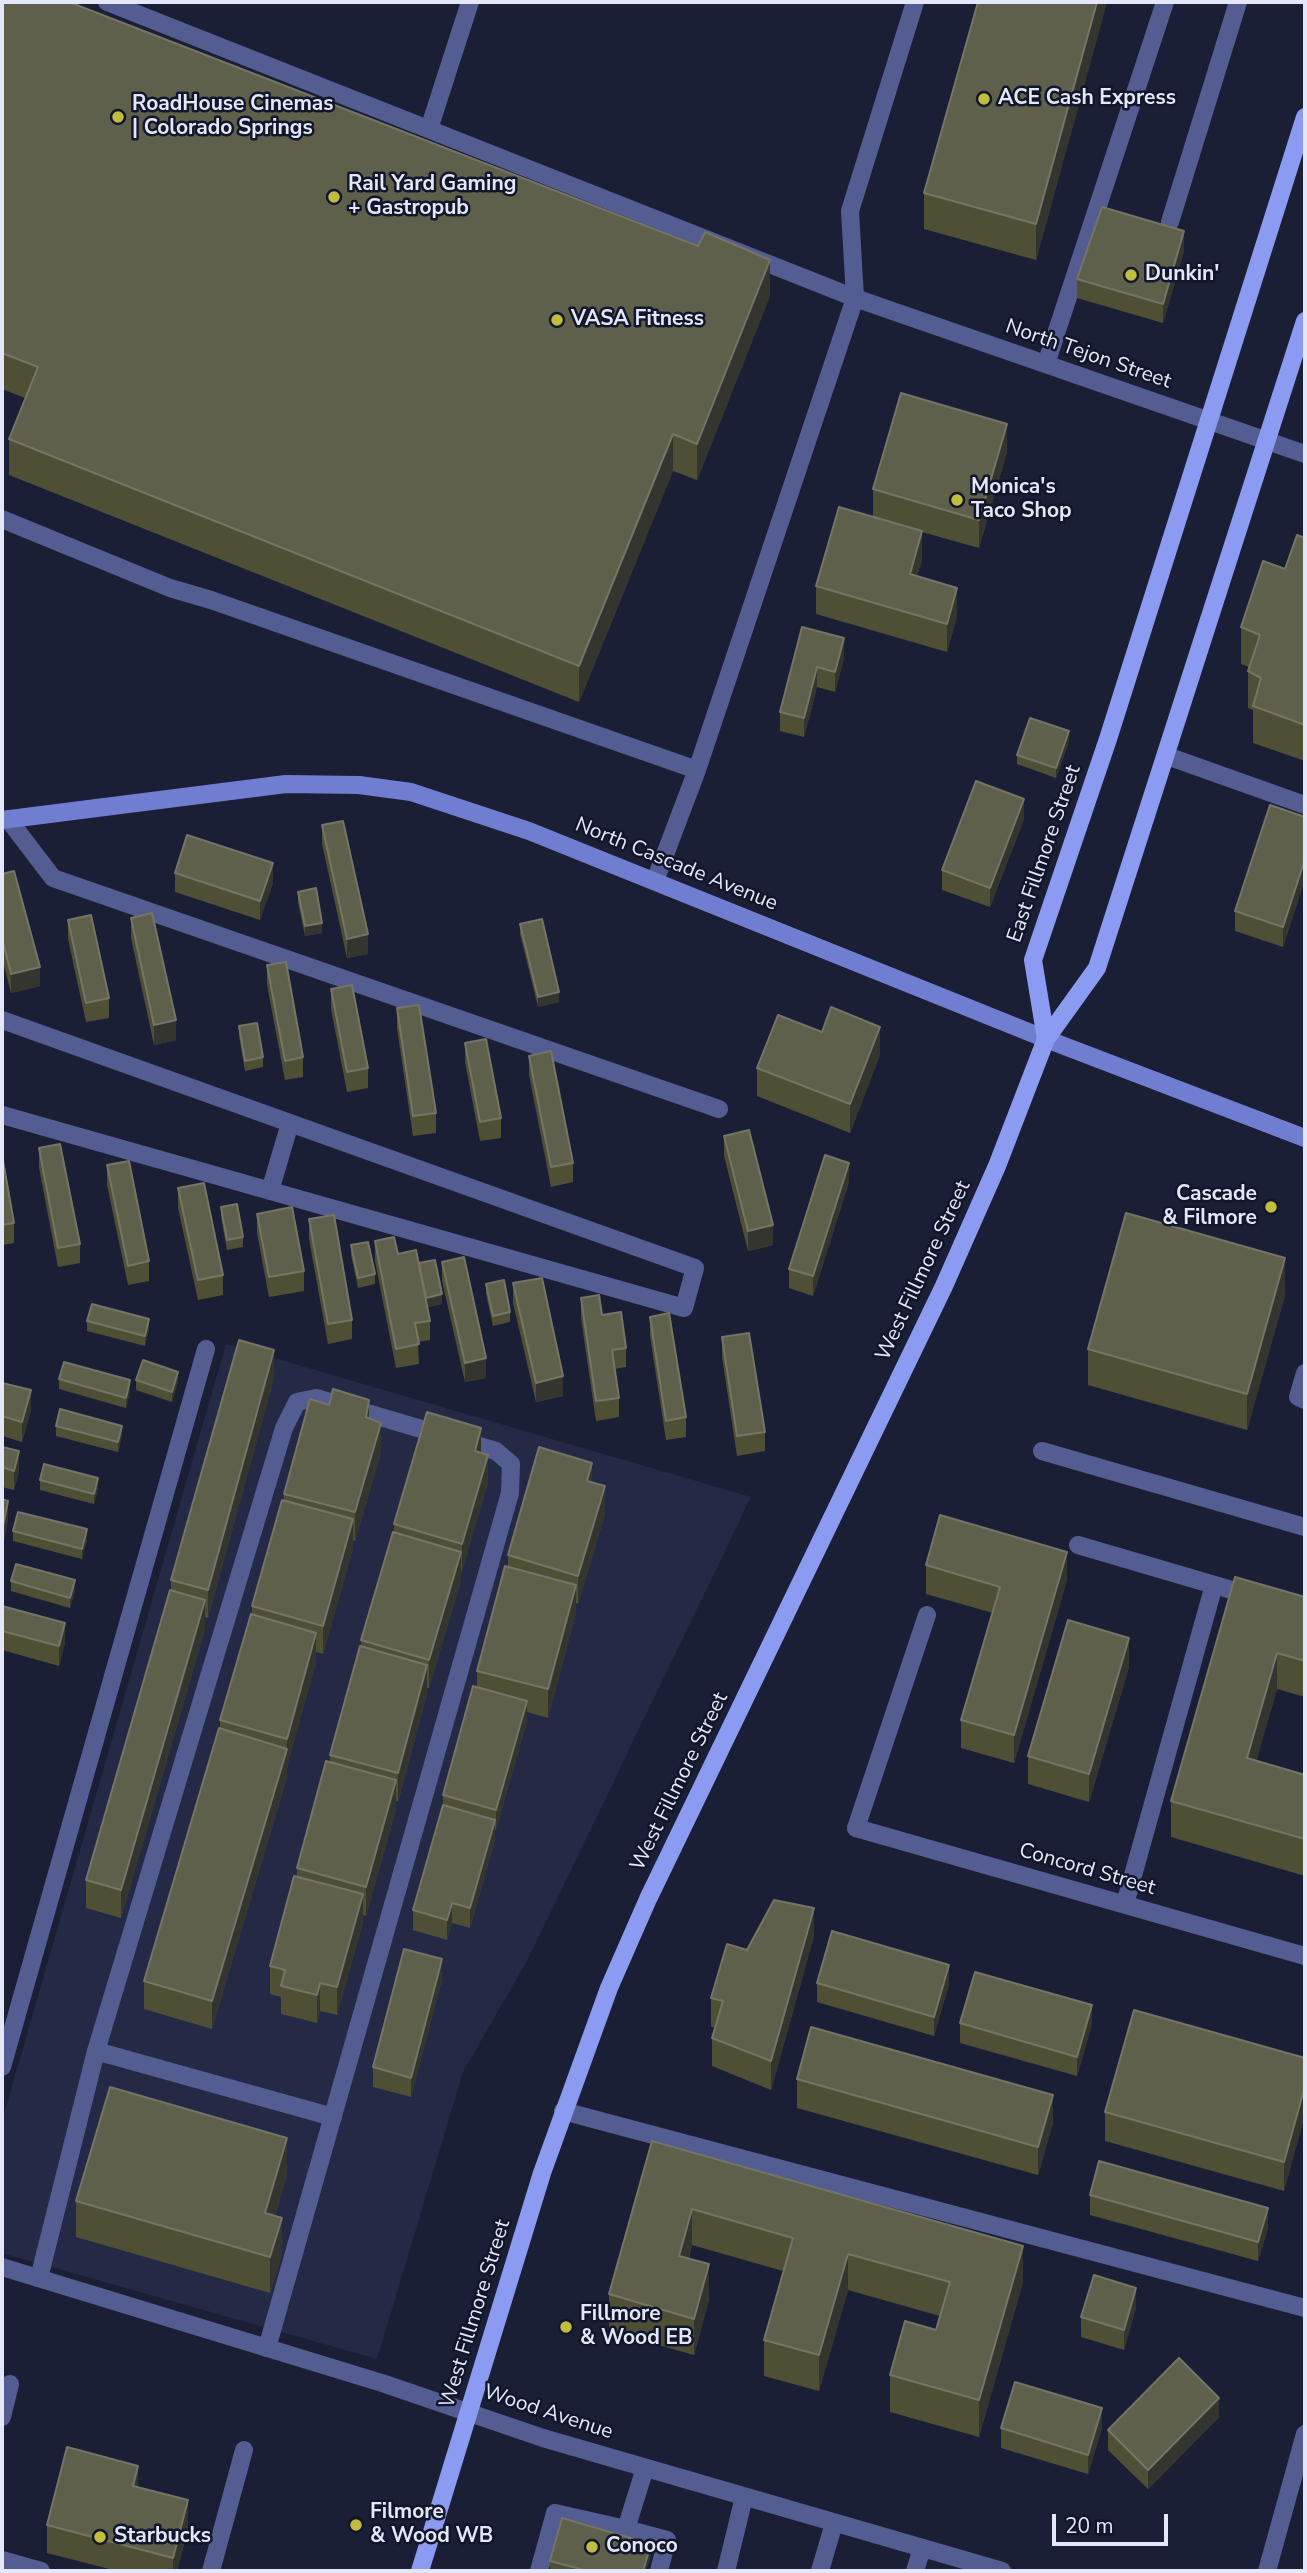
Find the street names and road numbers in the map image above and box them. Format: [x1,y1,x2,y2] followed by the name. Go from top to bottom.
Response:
[1002,315,1174,395] street label: North Tejon Street
[1003,762,1087,946] street label: East Fillmore Street
[571,813,781,917] street label: North Cascade Avenue
[871,1177,977,1365] street label: West Fillmore Street
[626,1689,734,1875] street label: West Fillmore Street
[1016,1839,1158,1901] street label: Concord Street
[435,2217,517,2411] street label: West Fillmore Street
[480,2380,616,2446] street label: Wood Avenue

